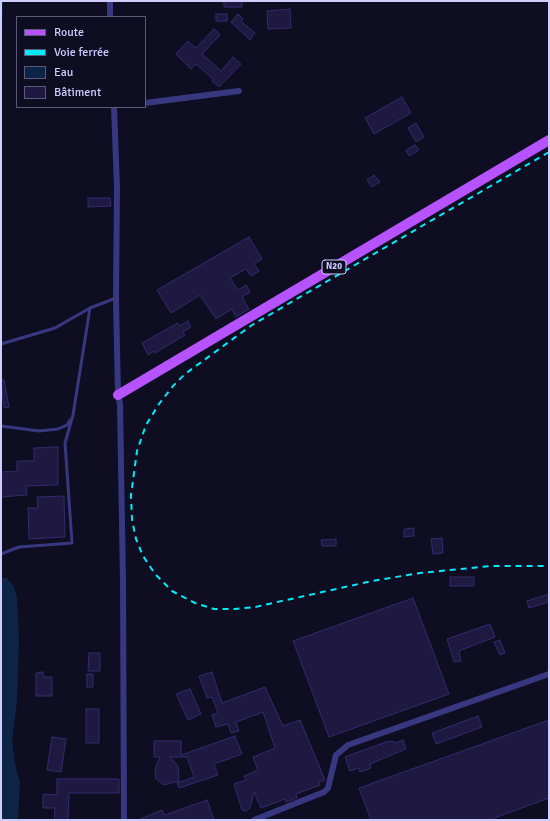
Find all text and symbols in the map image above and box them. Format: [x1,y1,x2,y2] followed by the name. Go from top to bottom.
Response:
[16,16,146,108] legend
[54,25,84,40] text: Route
[54,45,109,60] text: Voie ferrée
[54,65,73,80] text: Eau
[54,85,101,100] text: Bâtiment
[322,260,346,274] road number: N20

